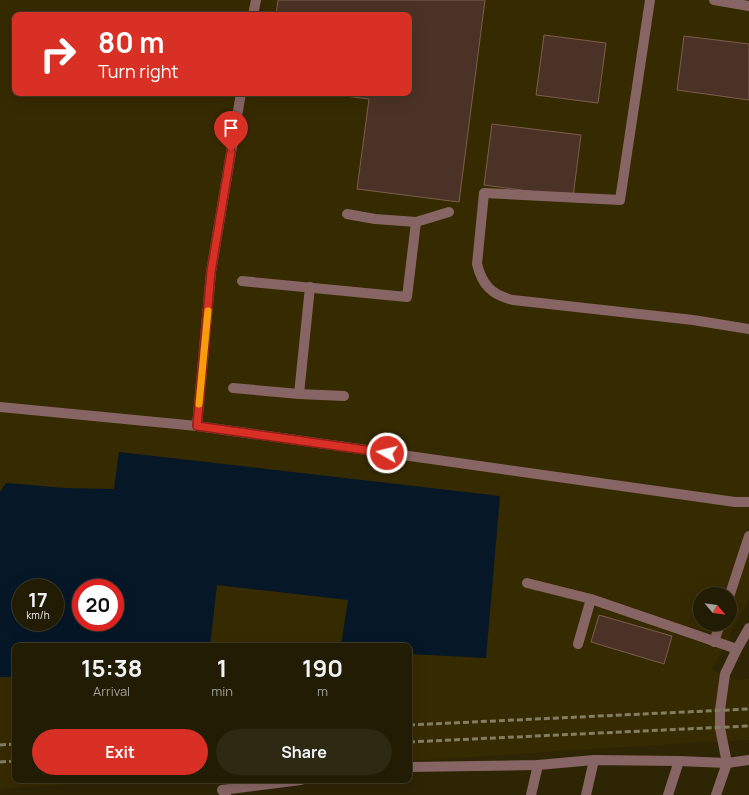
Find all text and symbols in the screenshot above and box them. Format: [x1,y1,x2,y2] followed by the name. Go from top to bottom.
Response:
[98,23,164,61] text: 80 m
[32,28,84,80] icon: right
[98,59,179,83] text: Turn right
[214,111,248,152] pin
[220,117,242,139] icon: arrive
[366,432,408,474] position arrow
[72,579,124,631] speed limit sign: 20
[28,586,48,613] text: 17
[693,587,737,631] north arrow
[693,587,737,631] map controls
[26,608,50,622] text: km/h
[81,651,142,684] text: 15:38
[217,651,227,684] text: 1
[302,651,343,684] text: 190
[93,682,130,700] text: Arrival
[211,682,233,700] text: min
[317,682,328,700] text: m
[32,729,208,775] button: Exit
[216,729,392,775] button: Share

